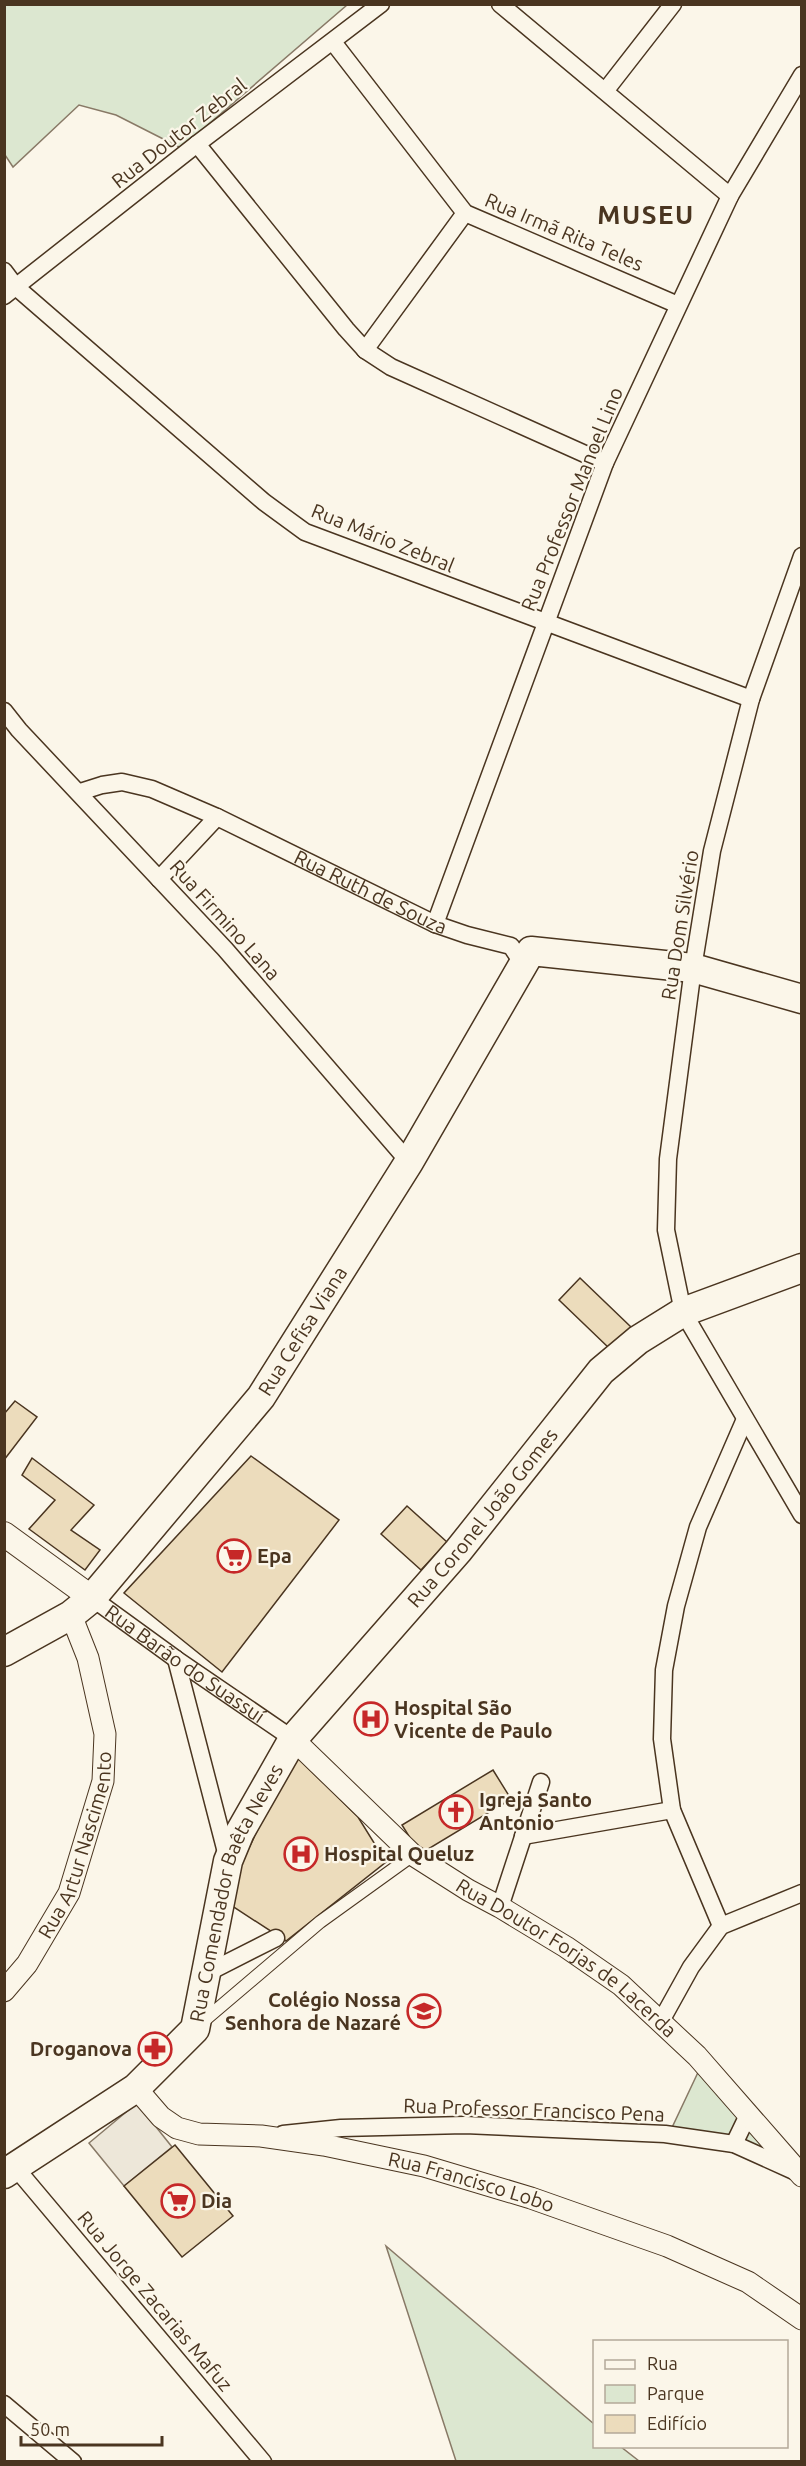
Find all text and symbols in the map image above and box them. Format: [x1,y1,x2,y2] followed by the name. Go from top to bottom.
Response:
[107,73,251,192] street label: Rua Doutor Zebral
[482,188,647,275] street label: Rua Irmã Rita Teles
[597,200,695,229] district label: MUSEU
[516,383,627,614] street label: Rua Professor Manoel Lino
[308,498,458,577] street label: Rua Mário Zebral
[291,845,450,938] street label: Rua Ruth de Souza
[656,848,703,1002] street label: Rua Dom Silvério
[165,855,285,984] street label: Rua Firmino Lana
[253,1262,351,1400] street label: Rua Cefisa Viana
[402,1423,562,1612] street label: Rua Coronel João Gomes
[216,1538,252,1574] supermarket icon: Epa
[257,1544,292,1567] place label: Epa
[101,1600,270,1728] street label: Rua Barão do Suassuí
[394,1696,553,1742] place label: Hospital São Vicente de Paulo
[353,1701,389,1737] hospital icon: Hospital São Vicente de Paulo
[33,1751,115,1942] street label: Rua Artur Nascimento
[185,1760,287,2024] street label: Rua Comendador Baêta Neves
[479,1788,592,1834] place label: Igreja Santo Antonio
[438,1794,474,1830] church icon: Igreja Santo Antonio
[283,1836,319,1872] hospital icon: Hospital Queluz
[324,1842,474,1865] place label: Hospital Queluz
[452,1873,681,2042] street label: Rua Doutor Forjas de Lacerda
[225,1988,401,2034] place label: Colégio Nossa Senhora de Nazaré
[406,1993,442,2029] school or university icon: Colégio Nossa Senhora de Nazaré
[137,2031,173,2067] pharmacy icon: Droganova
[30,2037,132,2060] place label: Droganova
[403,2093,665,2126] street label: Rua Professor Francisco Pena
[386,2147,558,2216] street label: Rua Francisco Lobo
[160,2183,196,2219] supermarket icon: Dia
[201,2189,232,2212] place label: Dia
[73,2206,237,2395] street label: Rua Jorge Zacarias Mafuz
[593,2340,788,2448] legend
[647,2353,678,2373] text: Rua
[647,2383,704,2403] text: Parque
[21,2409,162,2447] scale bar
[647,2413,707,2433] text: Edifício
[30,2419,70,2439] text: 50 m

